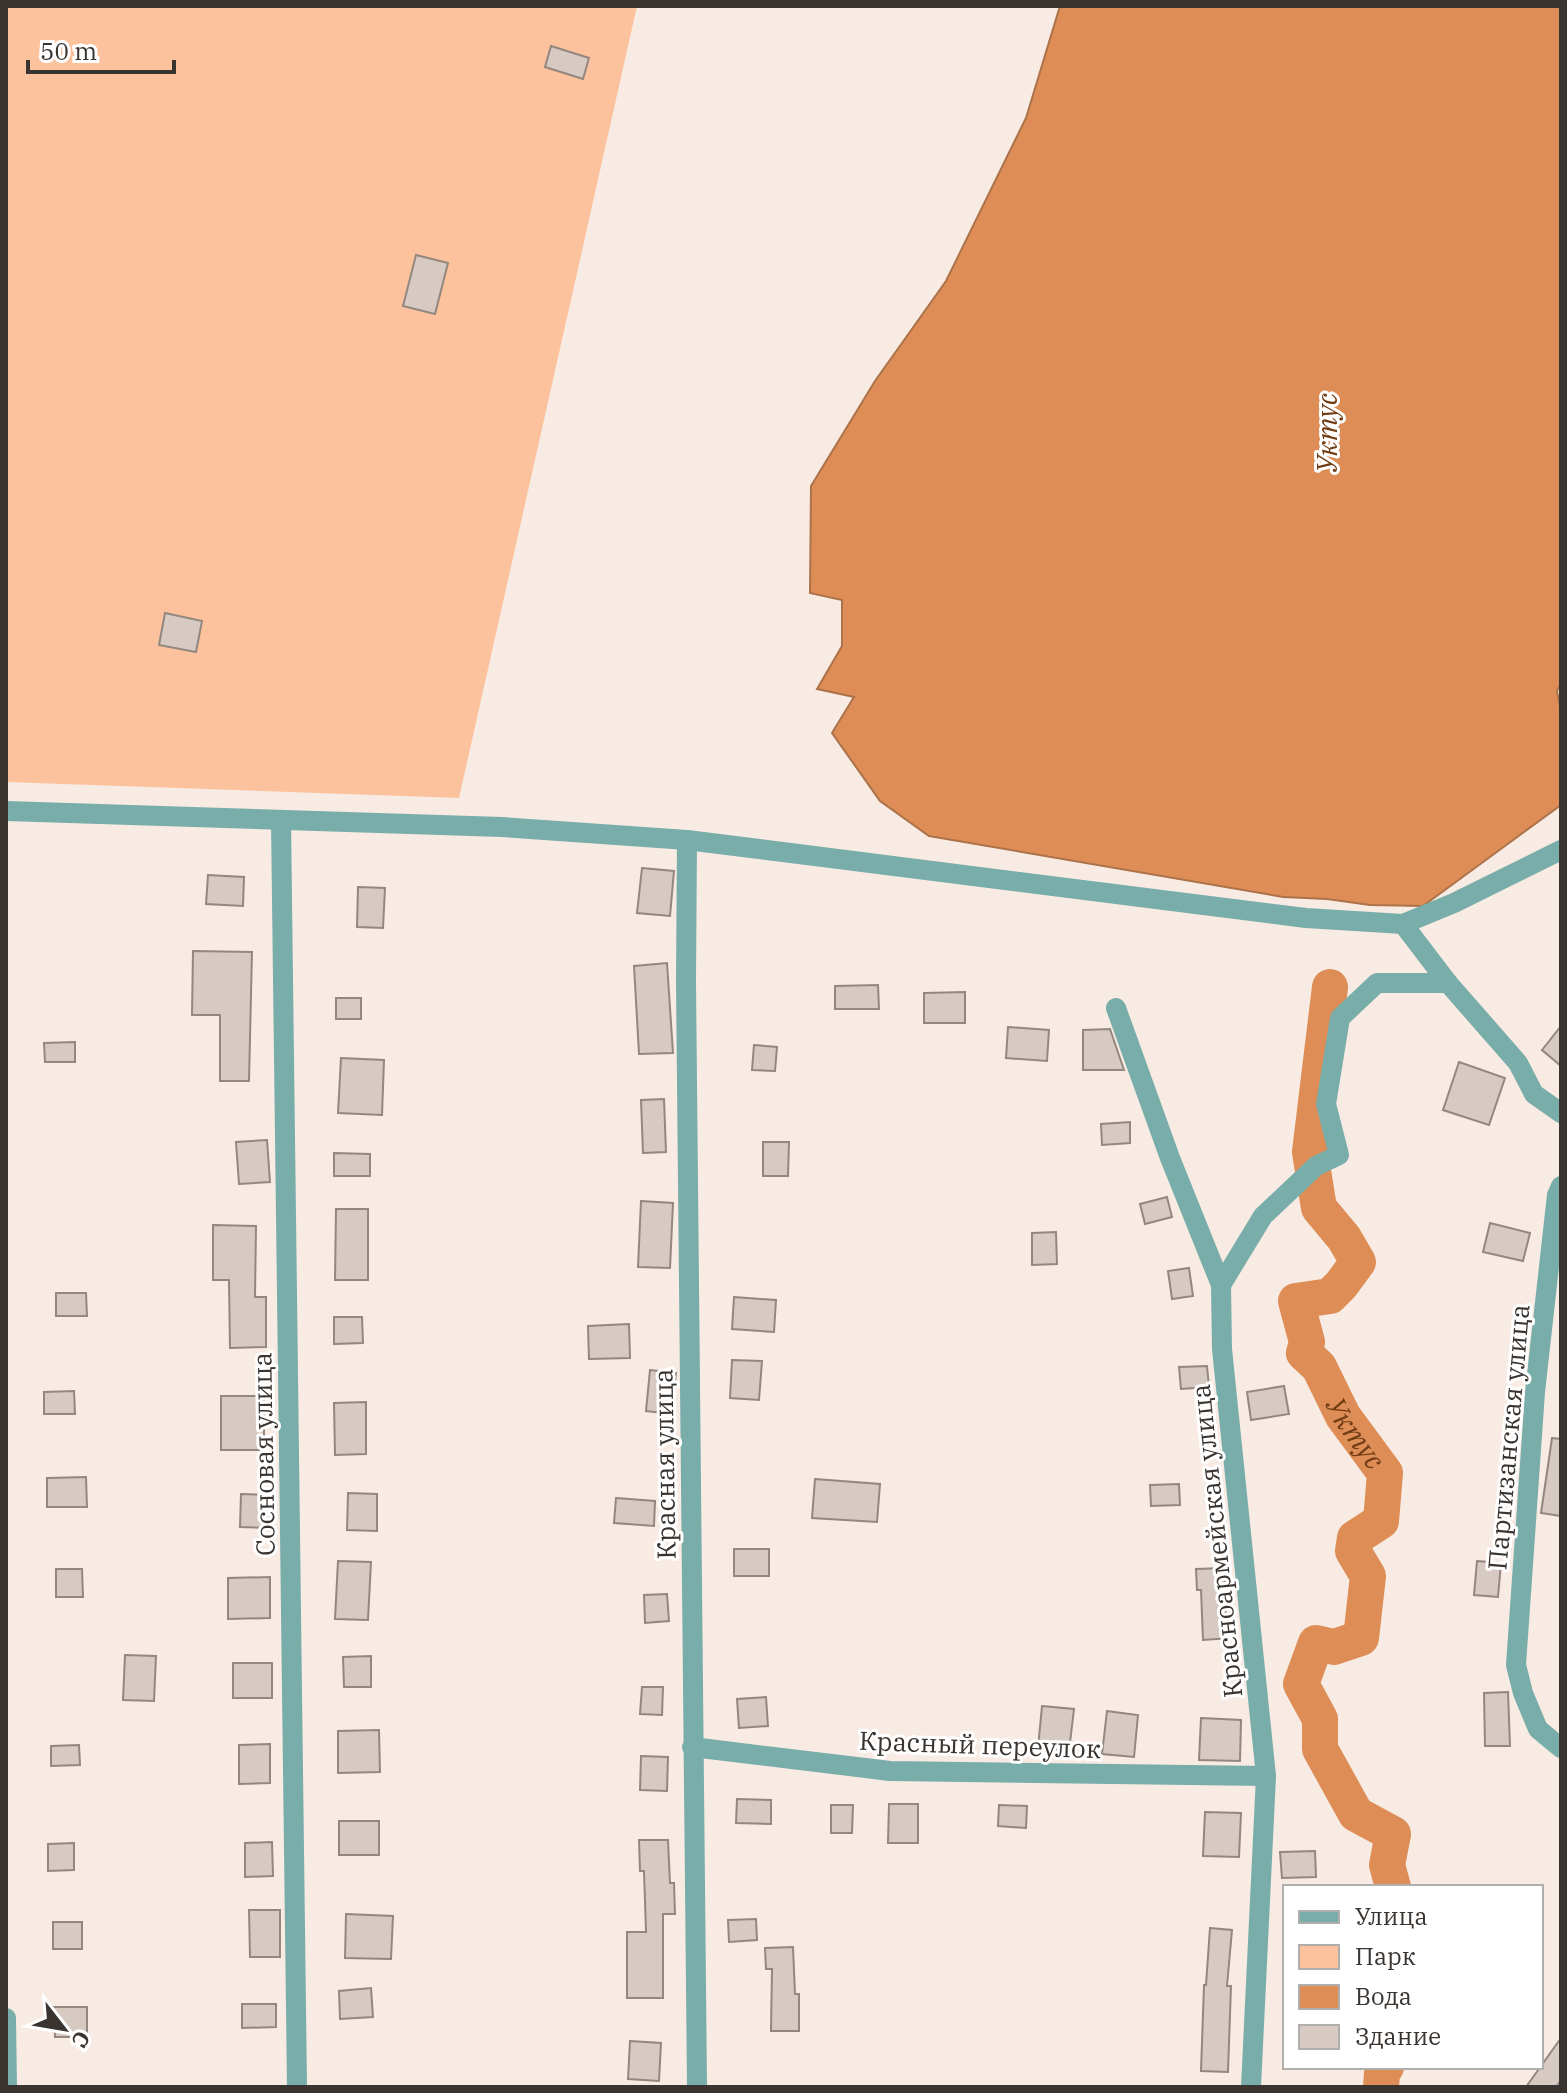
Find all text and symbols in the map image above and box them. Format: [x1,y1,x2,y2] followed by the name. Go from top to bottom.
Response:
[28,24,174,74] scale bar
[40,35,97,67] text: 50 m
[1308,393,1345,473] water label: Уктус
[1479,1303,1537,1571] street label: Партизанская улица
[244,1352,282,1556] street label: Сосновая улица
[645,1368,683,1560] street label: Красная улица
[1183,1383,1249,1699] street label: Красноармейская улица
[1318,1391,1394,1476] water label: Уктус
[859,1723,1101,1765] street label: Красный переулок
[1283,1885,1543,2069] legend
[1355,1900,1428,1932] text: Улица
[1355,1940,1416,1972] text: Парк
[1355,1980,1412,2012] text: Вода
[24,1989,104,2069] north arrow
[1355,2020,1441,2052] text: Здание
[65,2026,98,2053] text: С

